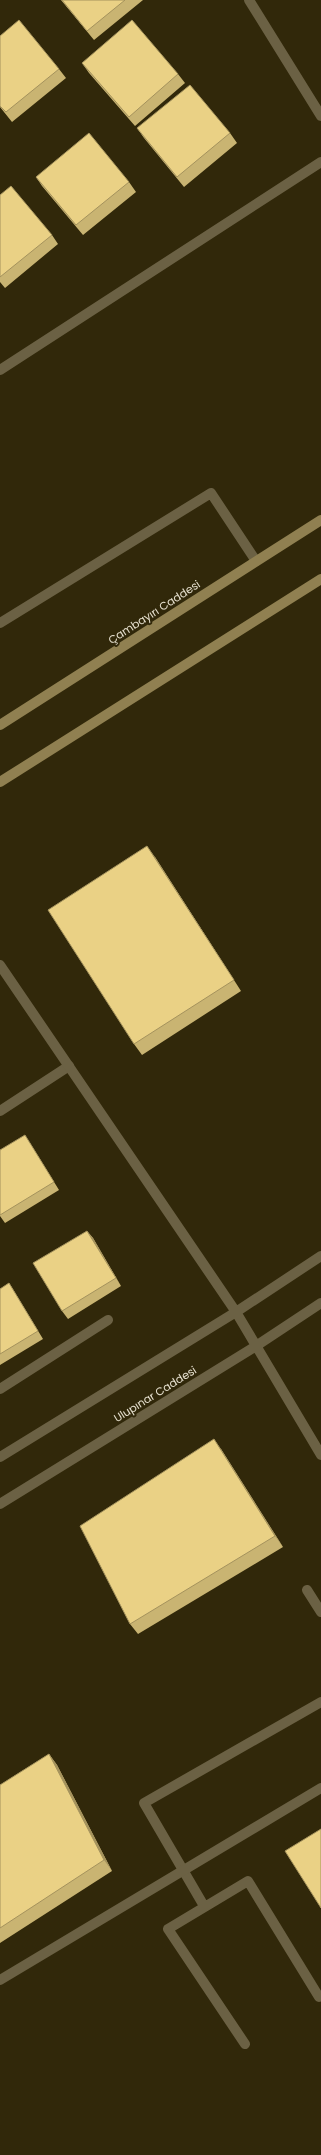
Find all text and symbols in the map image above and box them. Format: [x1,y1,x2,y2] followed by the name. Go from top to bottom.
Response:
[105,576,203,648] street label: Çambayırı Caddesi
[111,1362,200,1426] street label: Ulupınar Caddesi

